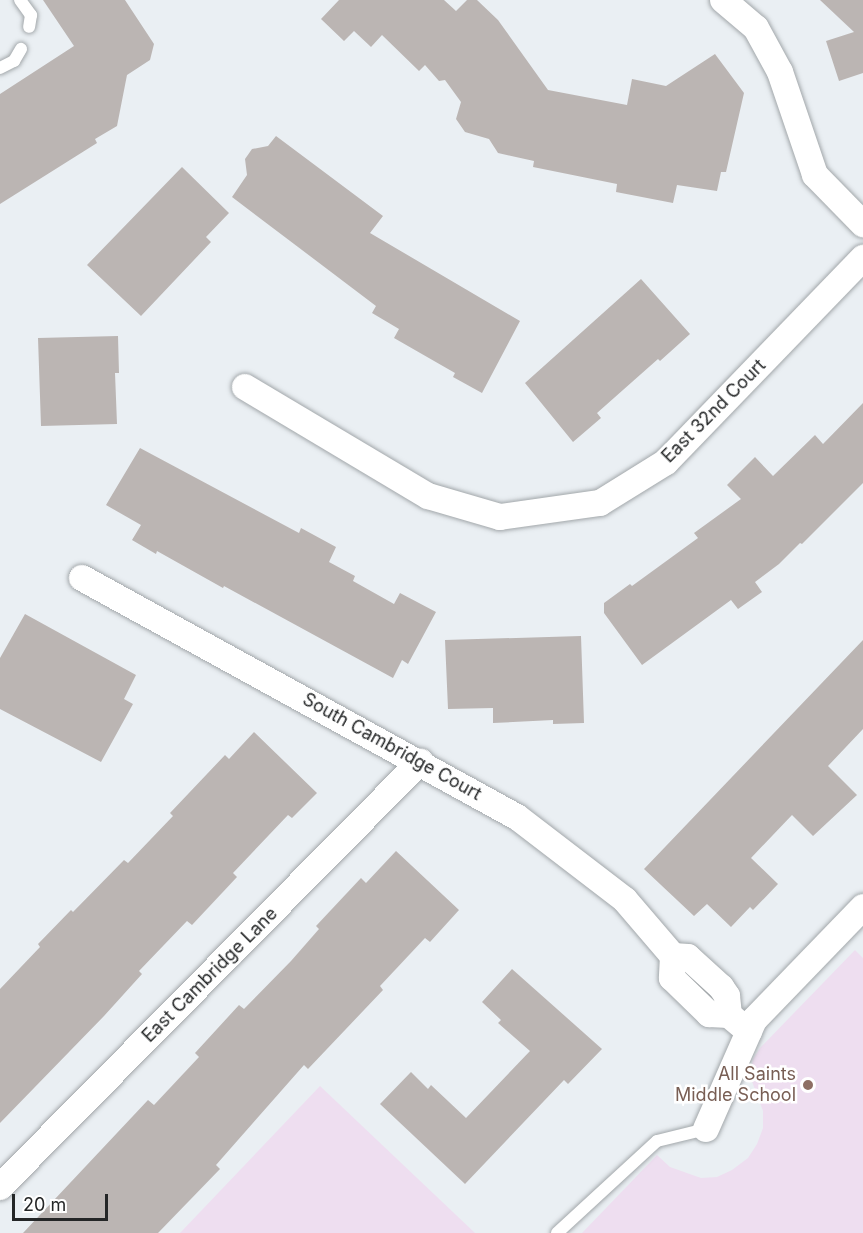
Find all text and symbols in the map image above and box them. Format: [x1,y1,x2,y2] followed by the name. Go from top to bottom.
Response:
[658,355,770,467] street label: East 32nd Court
[299,689,485,805] street label: South Cambridge Court
[138,903,282,1047] street label: East Cambridge Lane
[675,1064,796,1106] place label: All Saints Middle School
[801,1078,815,1092] marker: All Saints Middle School
[15,1182,111,1220] scale bar
[23,1194,66,1215] text: 20 m

